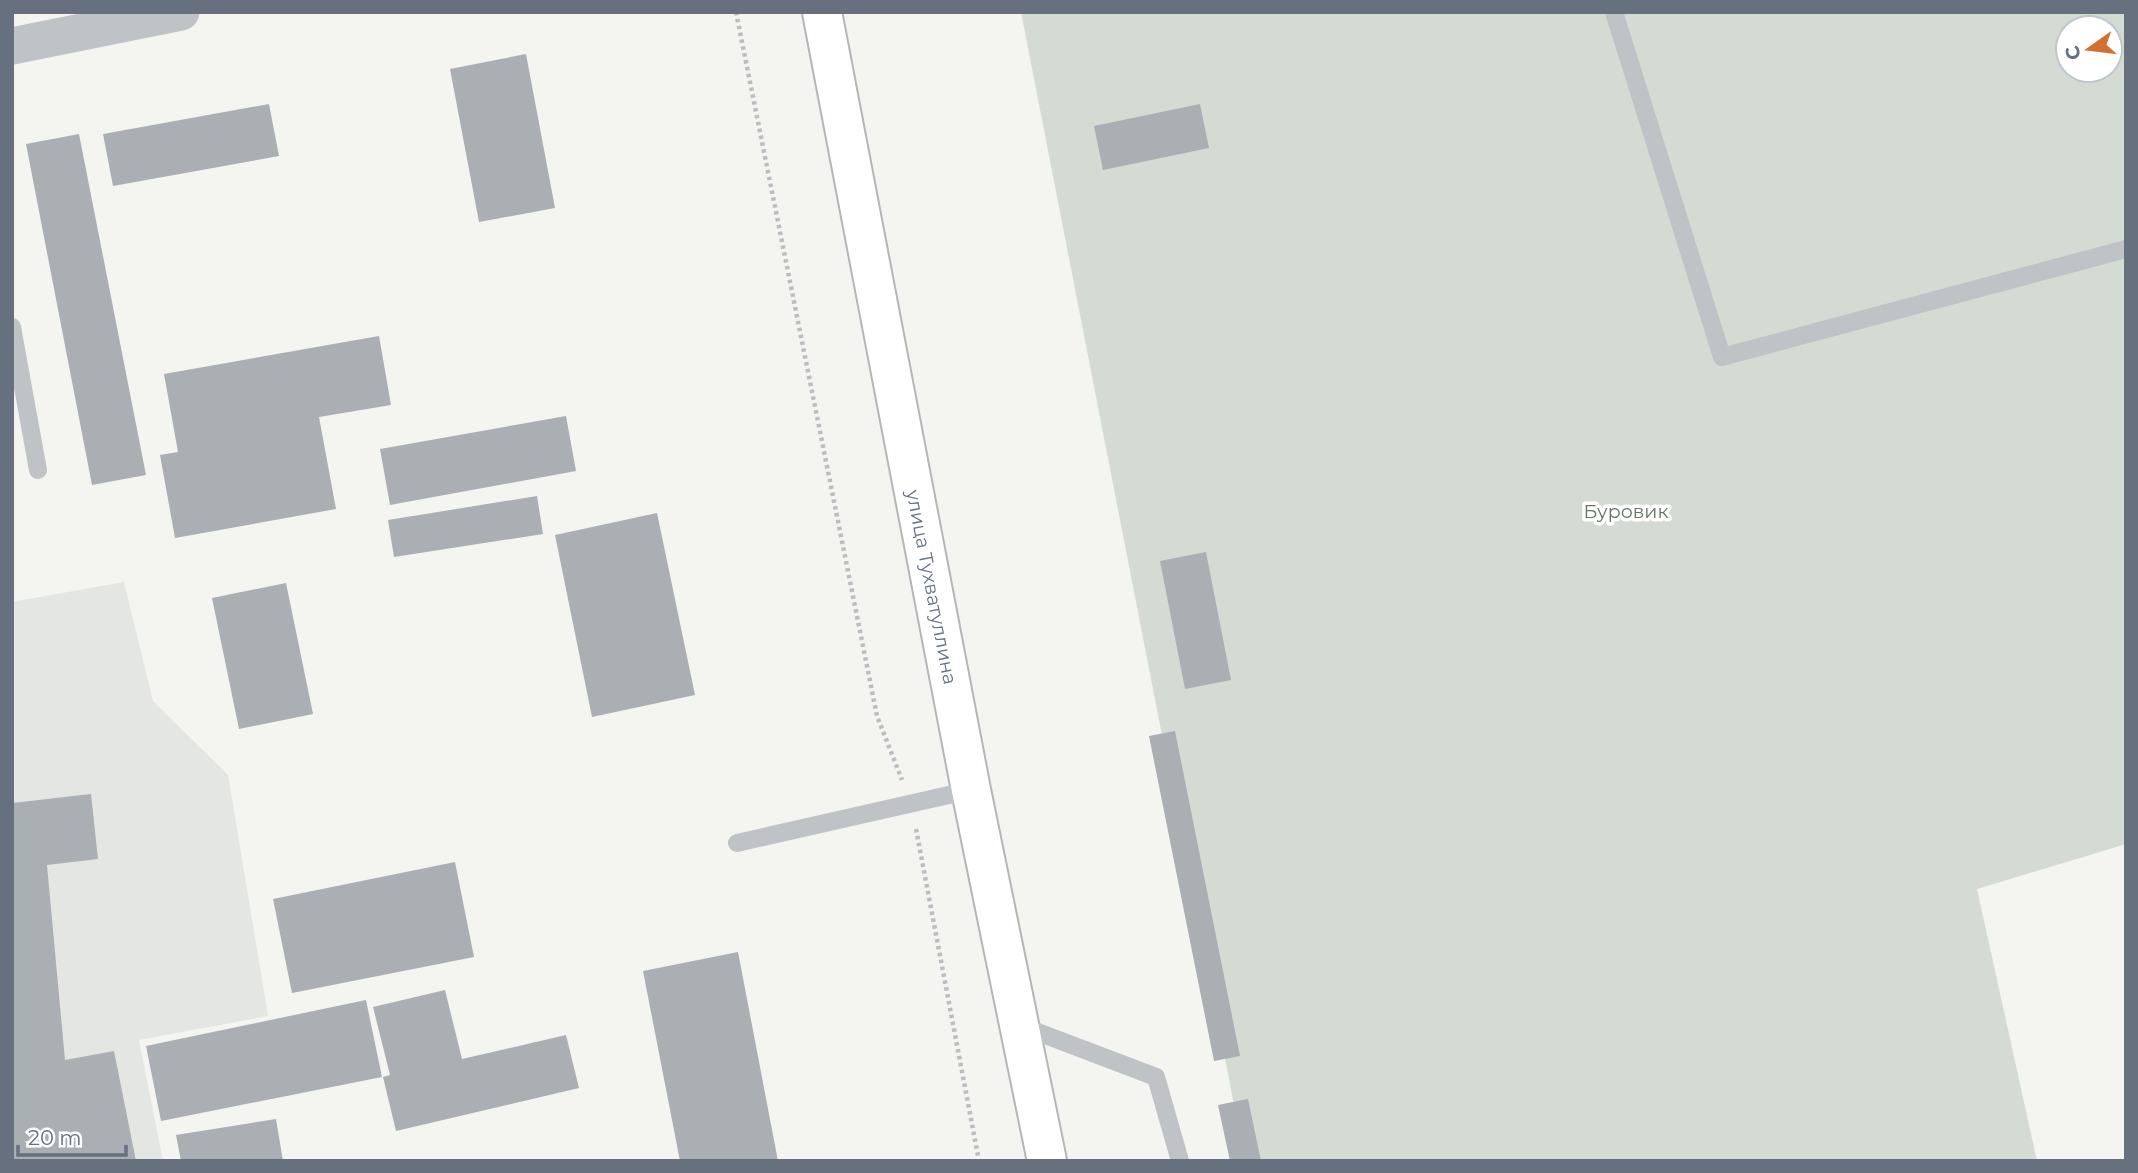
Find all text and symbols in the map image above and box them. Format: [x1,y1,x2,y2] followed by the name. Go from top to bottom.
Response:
[2054,14,2124,84] north arrow
[2060,43,2086,62] text: С
[901,487,962,686] street label: улица Тухватуллина
[1584,500,1668,523] park label: Буровик
[18,1114,126,1158] scale bar
[28,1125,82,1150] text: 20 m

